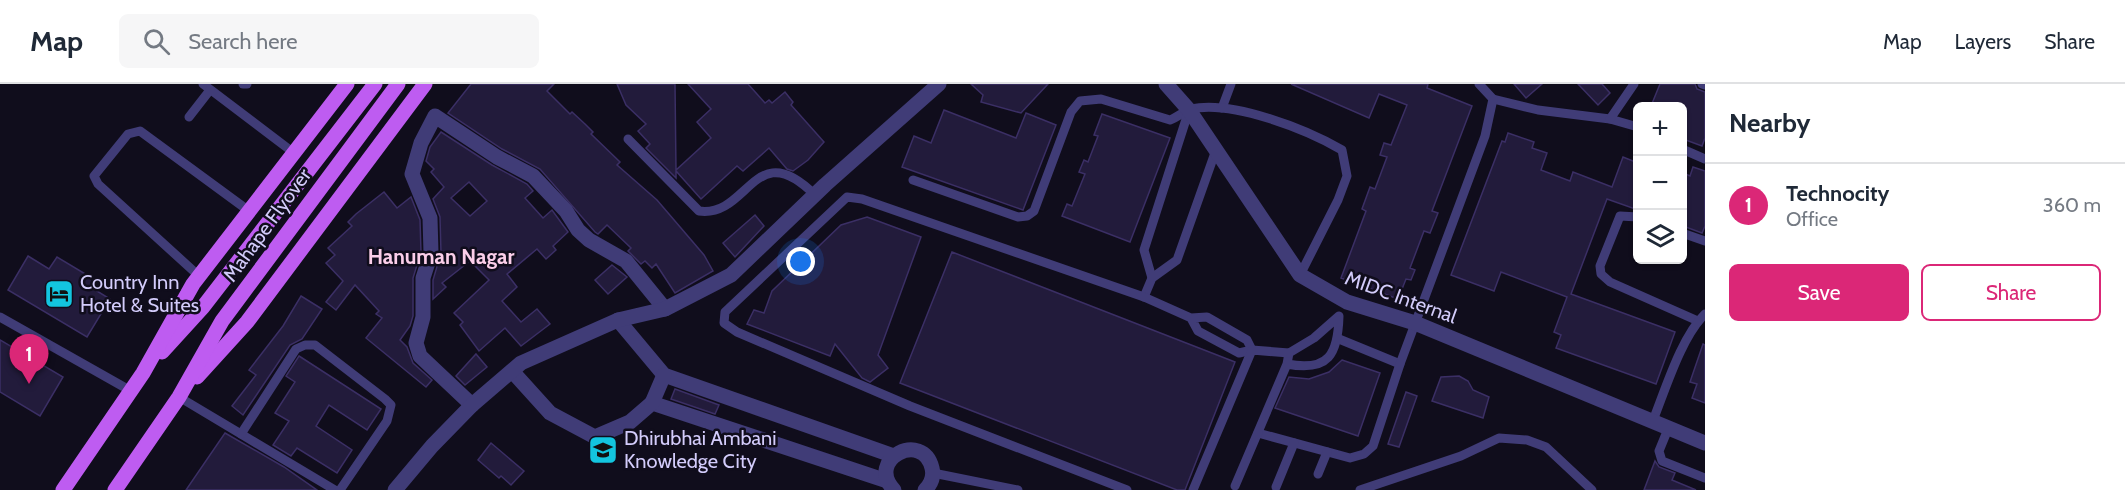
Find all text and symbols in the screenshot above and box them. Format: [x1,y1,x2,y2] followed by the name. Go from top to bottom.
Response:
[119,14,539,68] search box
[30,24,83,58] text: Map
[140,25,173,58] icon: search
[188,28,297,55] text: Search here
[1883,29,1922,54] text: Map
[1955,29,2011,54] text: Layers
[2044,29,2095,54] text: Share
[1633,102,1687,264] map controls
[1633,102,1687,156] button: +
[1729,107,1810,139] text: Nearby
[1633,156,1687,210] button: −
[218,163,316,286] street label: Mahape Flyover
[1786,180,1889,207] text: Technocity
[1745,193,1752,217] text: 1
[2043,193,2101,217] text: 360 m
[1786,207,1838,231] text: Office
[1633,210,1687,264] button: layers
[368,244,514,269] district label: Hanuman Nagar
[786,247,815,276] your location
[1729,264,1909,321] button: Save
[1921,264,2101,321] button: Share
[1342,266,1460,328] street label: MIDC Internal
[80,270,199,317] place label: Country Inn Hotel & Suites
[43,278,75,310] hotel icon: Country Inn Hotel & Suites
[9,334,48,384] pin: 1
[624,426,777,473] place label: Dhirubhai Ambani Knowledge City
[587,434,619,466] school or university icon: Dhirubhai Ambani Knowledge City

